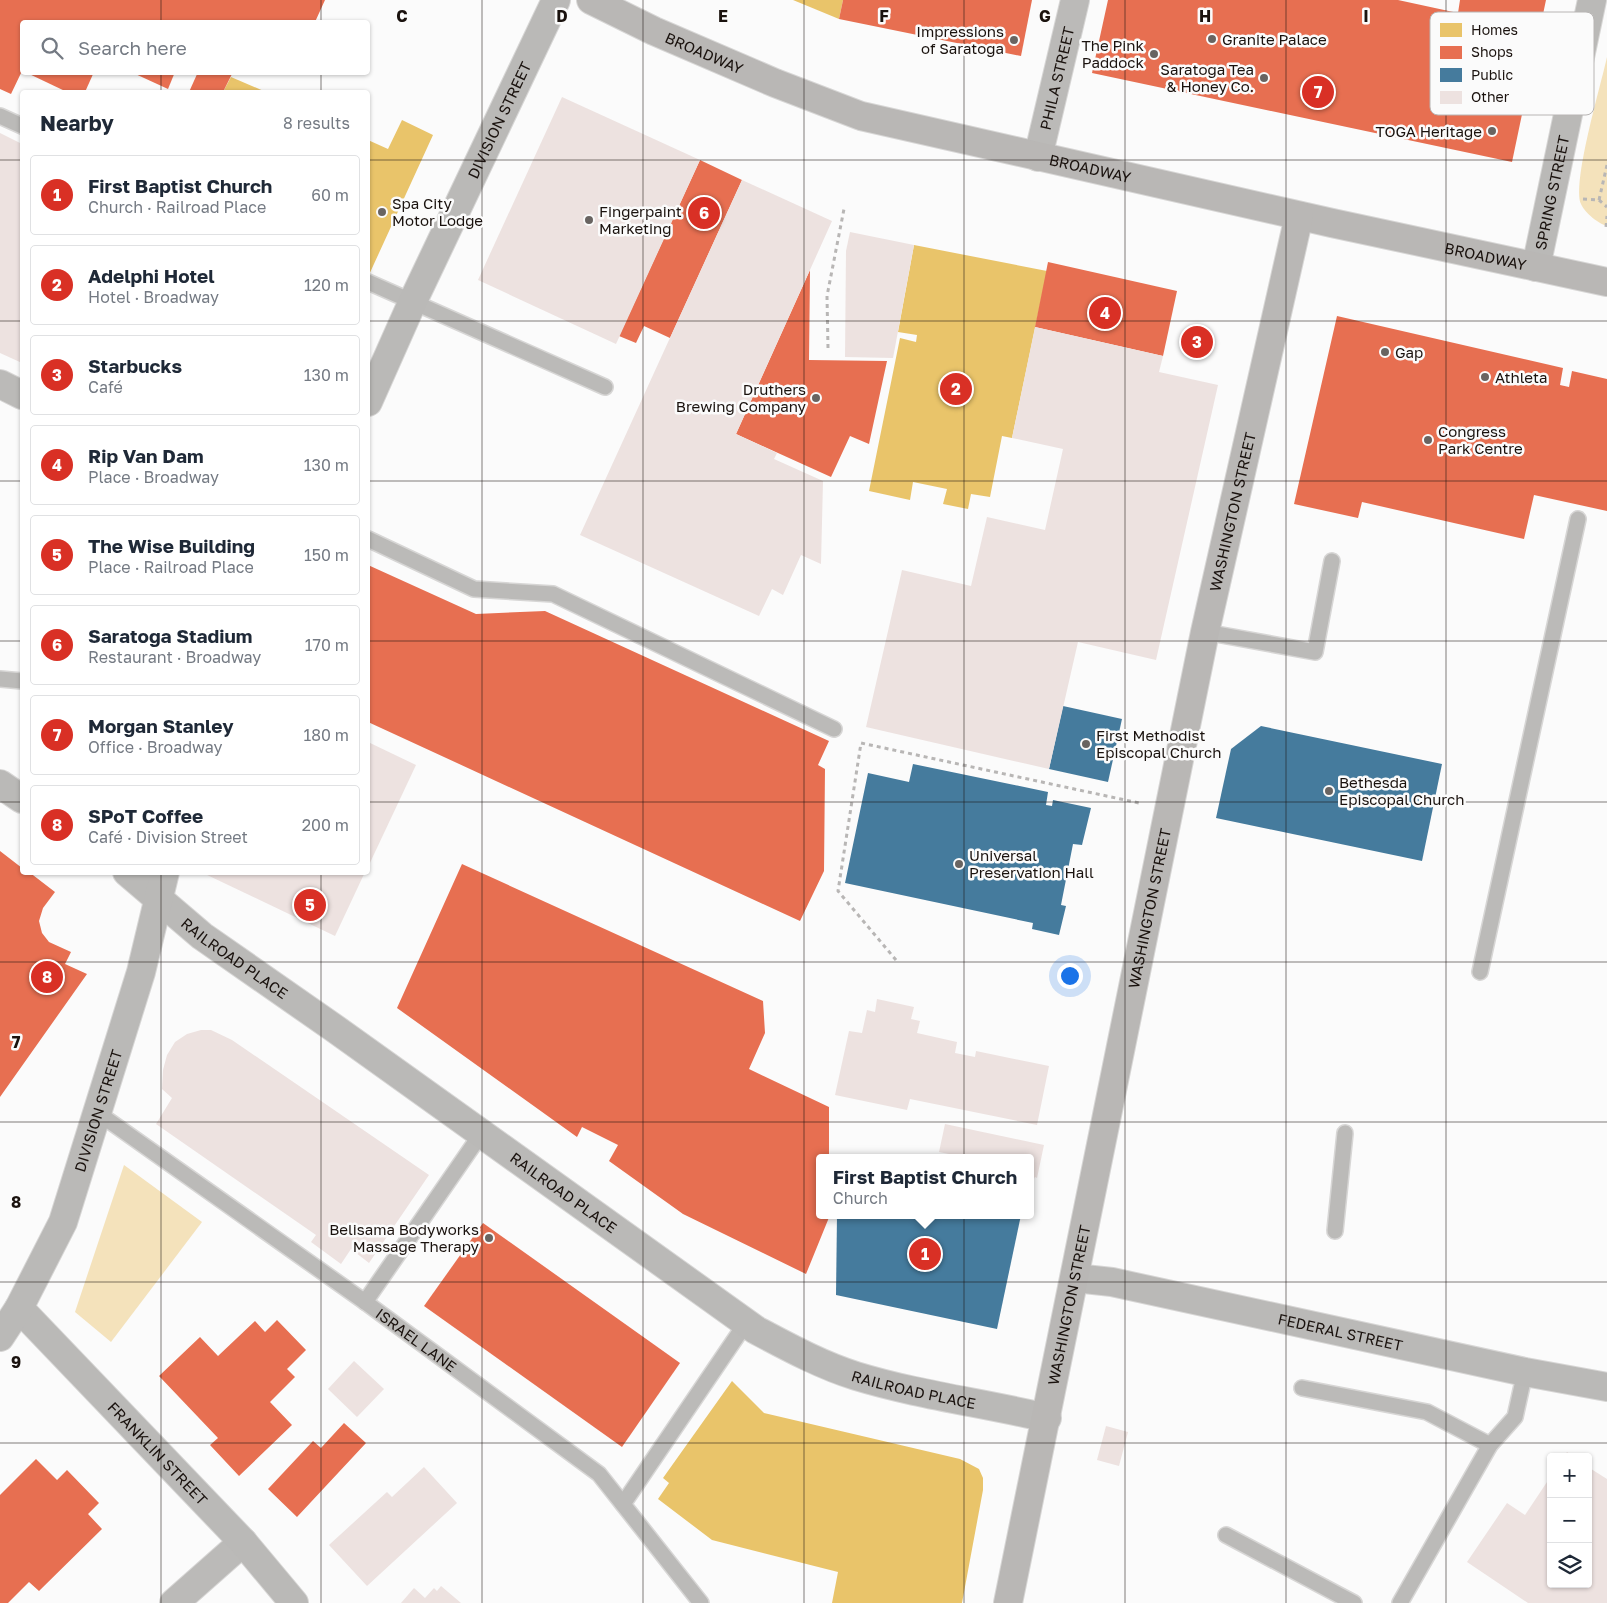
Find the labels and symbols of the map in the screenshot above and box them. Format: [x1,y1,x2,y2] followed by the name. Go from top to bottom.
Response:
[396,6,408,26] text: C
[556,6,568,26] text: D
[718,6,728,26] text: E
[879,6,889,26] text: F
[1039,6,1051,26] text: G
[1199,6,1211,26] text: H
[1363,6,1369,26] text: I
[1430,12,1594,115] legend
[1471,21,1518,38] text: Homes
[916,22,1004,57] place label: Impressions of Saratoga
[1036,25,1077,132] street label: PHILA STREET
[663,28,746,77] street label: BROADWAY
[1222,30,1327,48] place label: Granite Palace
[1206,33,1218,45] marker: Granite Palace
[1008,34,1020,46] marker: Impressions of Saratoga
[1081,36,1145,71] place label: The Pink Paddock
[1471,43,1513,60] text: Shops
[1148,48,1160,60] marker: The Pink Paddock
[464,59,534,181] street label: DIVISION STREET
[1160,60,1254,95] place label: Saratoga Tea & Honey Co.
[1471,66,1513,83] text: Public
[1258,72,1270,84] marker: Saratoga Tea & Honey Co.
[1302,73,1334,111] pin: 7
[1471,88,1510,105] text: Other
[1375,122,1482,140] place label: TOGA Heritage
[1486,125,1498,137] marker: TOGA Heritage
[1531,134,1572,252] street label: SPRING STREET
[1048,150,1133,186] street label: BROADWAY
[392,194,483,229] place label: Spa City Motor Lodge
[688,194,720,232] pin: 6
[599,202,682,237] place label: Fingerpaint Marketing
[376,206,388,218] marker: Spa City Motor Lodge
[583,214,595,226] marker: Fingerpaint Marketing
[1443,238,1528,274] street label: BROADWAY
[1089,294,1121,332] pin: 4
[1181,323,1213,361] pin: 3
[1395,343,1423,361] place label: Gap
[1379,346,1391,358] marker: Gap
[1495,368,1548,386] place label: Athleta
[940,370,972,408] pin: 2
[1479,371,1491,383] marker: Athleta
[676,380,807,415] place label: Druthers Brewing Company
[810,392,822,404] marker: Druthers Brewing Company
[1438,422,1523,457] place label: Congress Park Centre
[1205,430,1259,593] street label: WASHINGTON STREET
[1422,434,1434,446] marker: Congress Park Centre
[1096,726,1221,761] place label: First Methodist Episcopal Church
[1080,738,1092,750] marker: First Methodist Episcopal Church
[1339,773,1464,808] place label: Bethesda Episcopal Church
[1323,785,1335,797] marker: Bethesda Episcopal Church
[1124,827,1174,990] street label: WASHINGTON STREET
[969,846,1094,881] place label: Universal Preservation Hall
[953,858,965,870] marker: Universal Preservation Hall
[294,886,326,924] pin: 5
[178,914,292,1002] street label: RAILROAD PLACE
[31,958,63,996] pin: 8
[1057,963,1083,989] your location
[12,1032,21,1052] text: 7
[70,1047,125,1174] street label: DIVISION STREET
[507,1148,621,1237] street label: RAILROAD PLACE
[11,1192,21,1212] text: 8
[329,1220,480,1255] place label: Belisama Bodyworks Massage Therapy
[1043,1223,1093,1387] street label: WASHINGTON STREET
[483,1232,495,1244] marker: Belisama Bodyworks Massage Therapy
[909,1235,941,1273] pin: 1
[373,1304,460,1375] street label: ISRAEL LANE
[1276,1309,1404,1354] street label: FEDERAL STREET
[11,1352,21,1372] text: 9
[849,1366,977,1412] street label: RAILROAD PLACE
[104,1398,212,1509] street label: FRANKLIN STREET

